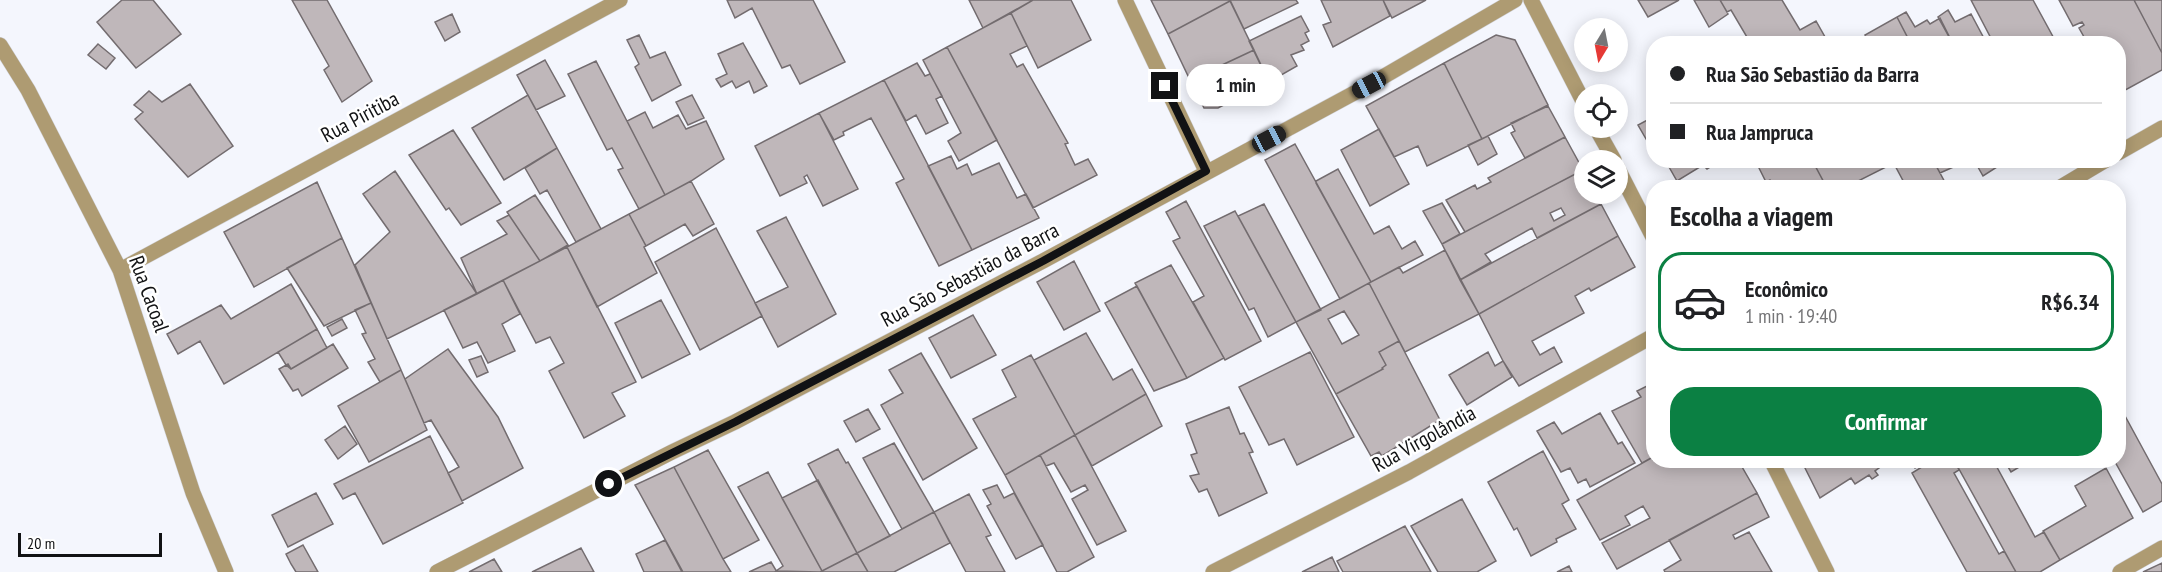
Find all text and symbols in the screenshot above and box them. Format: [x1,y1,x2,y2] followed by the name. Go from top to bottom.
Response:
[1574,18,1628,72] north arrow
[1574,18,1628,204] map controls
[1706,60,1919,88] text: Rua São Sebastião da Barra
[1186,65,1285,107] callout: 1 min
[1349,69,1389,101] car
[1151,72,1178,99] route end
[1215,72,1256,98] text: 1 min
[1574,84,1628,138] button: locate
[316,85,403,148] street label: Rua Piritiba
[1706,118,1813,146] text: Rua Jampruca
[1249,123,1289,155] car
[1574,150,1628,204] button: layers
[1670,199,1833,233] text: Escolha a viagem
[876,216,1063,333] street label: Rua São Sebastião da Barra
[123,252,176,336] street label: Rua Cacoal
[1673,275,1727,329] icon: car
[1745,275,1828,303] text: Econômico
[2041,288,2099,316] text: R$6.34
[1745,303,1837,329] text: 1 min · 19:40
[1670,387,2102,456] button: Confirmar
[1367,399,1480,478] street label: Rua Virgolândia
[595,470,622,497] route start
[18,530,162,558] scale bar
[27,533,55,553] text: 20 m

